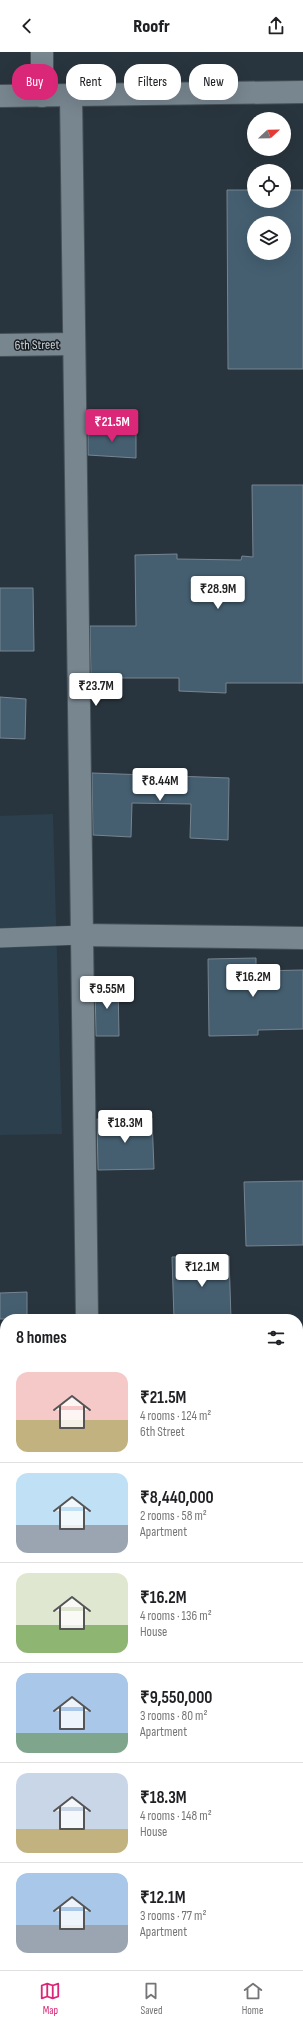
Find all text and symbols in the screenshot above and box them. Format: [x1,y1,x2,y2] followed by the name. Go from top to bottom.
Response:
[16,15,38,37] icon: back
[265,15,287,37] icon: share
[133,16,170,37] text: Roofr
[12,64,58,100] chip: Buy
[66,64,116,100] chip: Rent
[124,64,181,100] chip: Filters
[189,64,238,100] chip: New
[247,112,291,156] north arrow
[247,112,291,260] map controls
[247,164,291,208] button: locate
[247,216,291,260] button: layers
[14,337,60,353] street label: 6th Street
[79,409,145,443] pin: ₹21.5M
[94,414,130,430] text: ₹21.5M
[185,576,251,610] pin: ₹28.9M
[200,581,236,597] text: ₹28.9M
[63,673,129,707] pin: ₹23.7M
[78,678,114,694] text: ₹23.7M
[127,768,193,802] pin: ₹8.44M
[142,773,178,789] text: ₹8.44M
[220,964,286,998] pin: ₹16.2M
[235,969,271,985] text: ₹16.2M
[74,976,140,1010] pin: ₹9.55M
[89,981,125,997] text: ₹9.55M
[92,1110,158,1144] pin: ₹18.3M
[107,1115,143,1131] text: ₹18.3M
[169,1254,235,1288] pin: ₹12.1M
[185,1259,219,1275] text: ₹12.1M
[265,1327,287,1349] icon: filters
[16,1328,67,1348] text: 8 homes
[48,1388,96,1436] icon: home
[140,1388,186,1408] text: ₹21.5M
[140,1408,211,1424] text: 4 rooms · 124 m²
[140,1424,185,1440] text: 6th Street
[140,1488,214,1508] text: ₹8,440,000
[48,1489,96,1537] icon: home
[140,1508,207,1524] text: 2 rooms · 58 m²
[140,1524,187,1540] text: Apartment
[140,1588,187,1608] text: ₹16.2M
[48,1589,96,1637] icon: home
[140,1608,212,1624] text: 4 rooms · 136 m²
[140,1624,167,1640] text: House
[140,1688,212,1708] text: ₹9,550,000
[48,1689,96,1737] icon: home
[140,1708,208,1724] text: 3 rooms · 80 m²
[140,1724,187,1740] text: Apartment
[140,1788,187,1808] text: ₹18.3M
[48,1789,96,1837] icon: home
[140,1808,212,1824] text: 4 rooms · 148 m²
[140,1824,167,1840] text: House
[140,1888,185,1908] text: ₹12.1M
[48,1889,96,1937] icon: home
[140,1908,206,1924] text: 3 rooms · 77 m²
[140,1924,187,1940] text: Apartment
[39,1980,61,2017] tab: Map
[140,1980,163,2017] tab: Saved
[242,1980,264,2017] tab: Home

